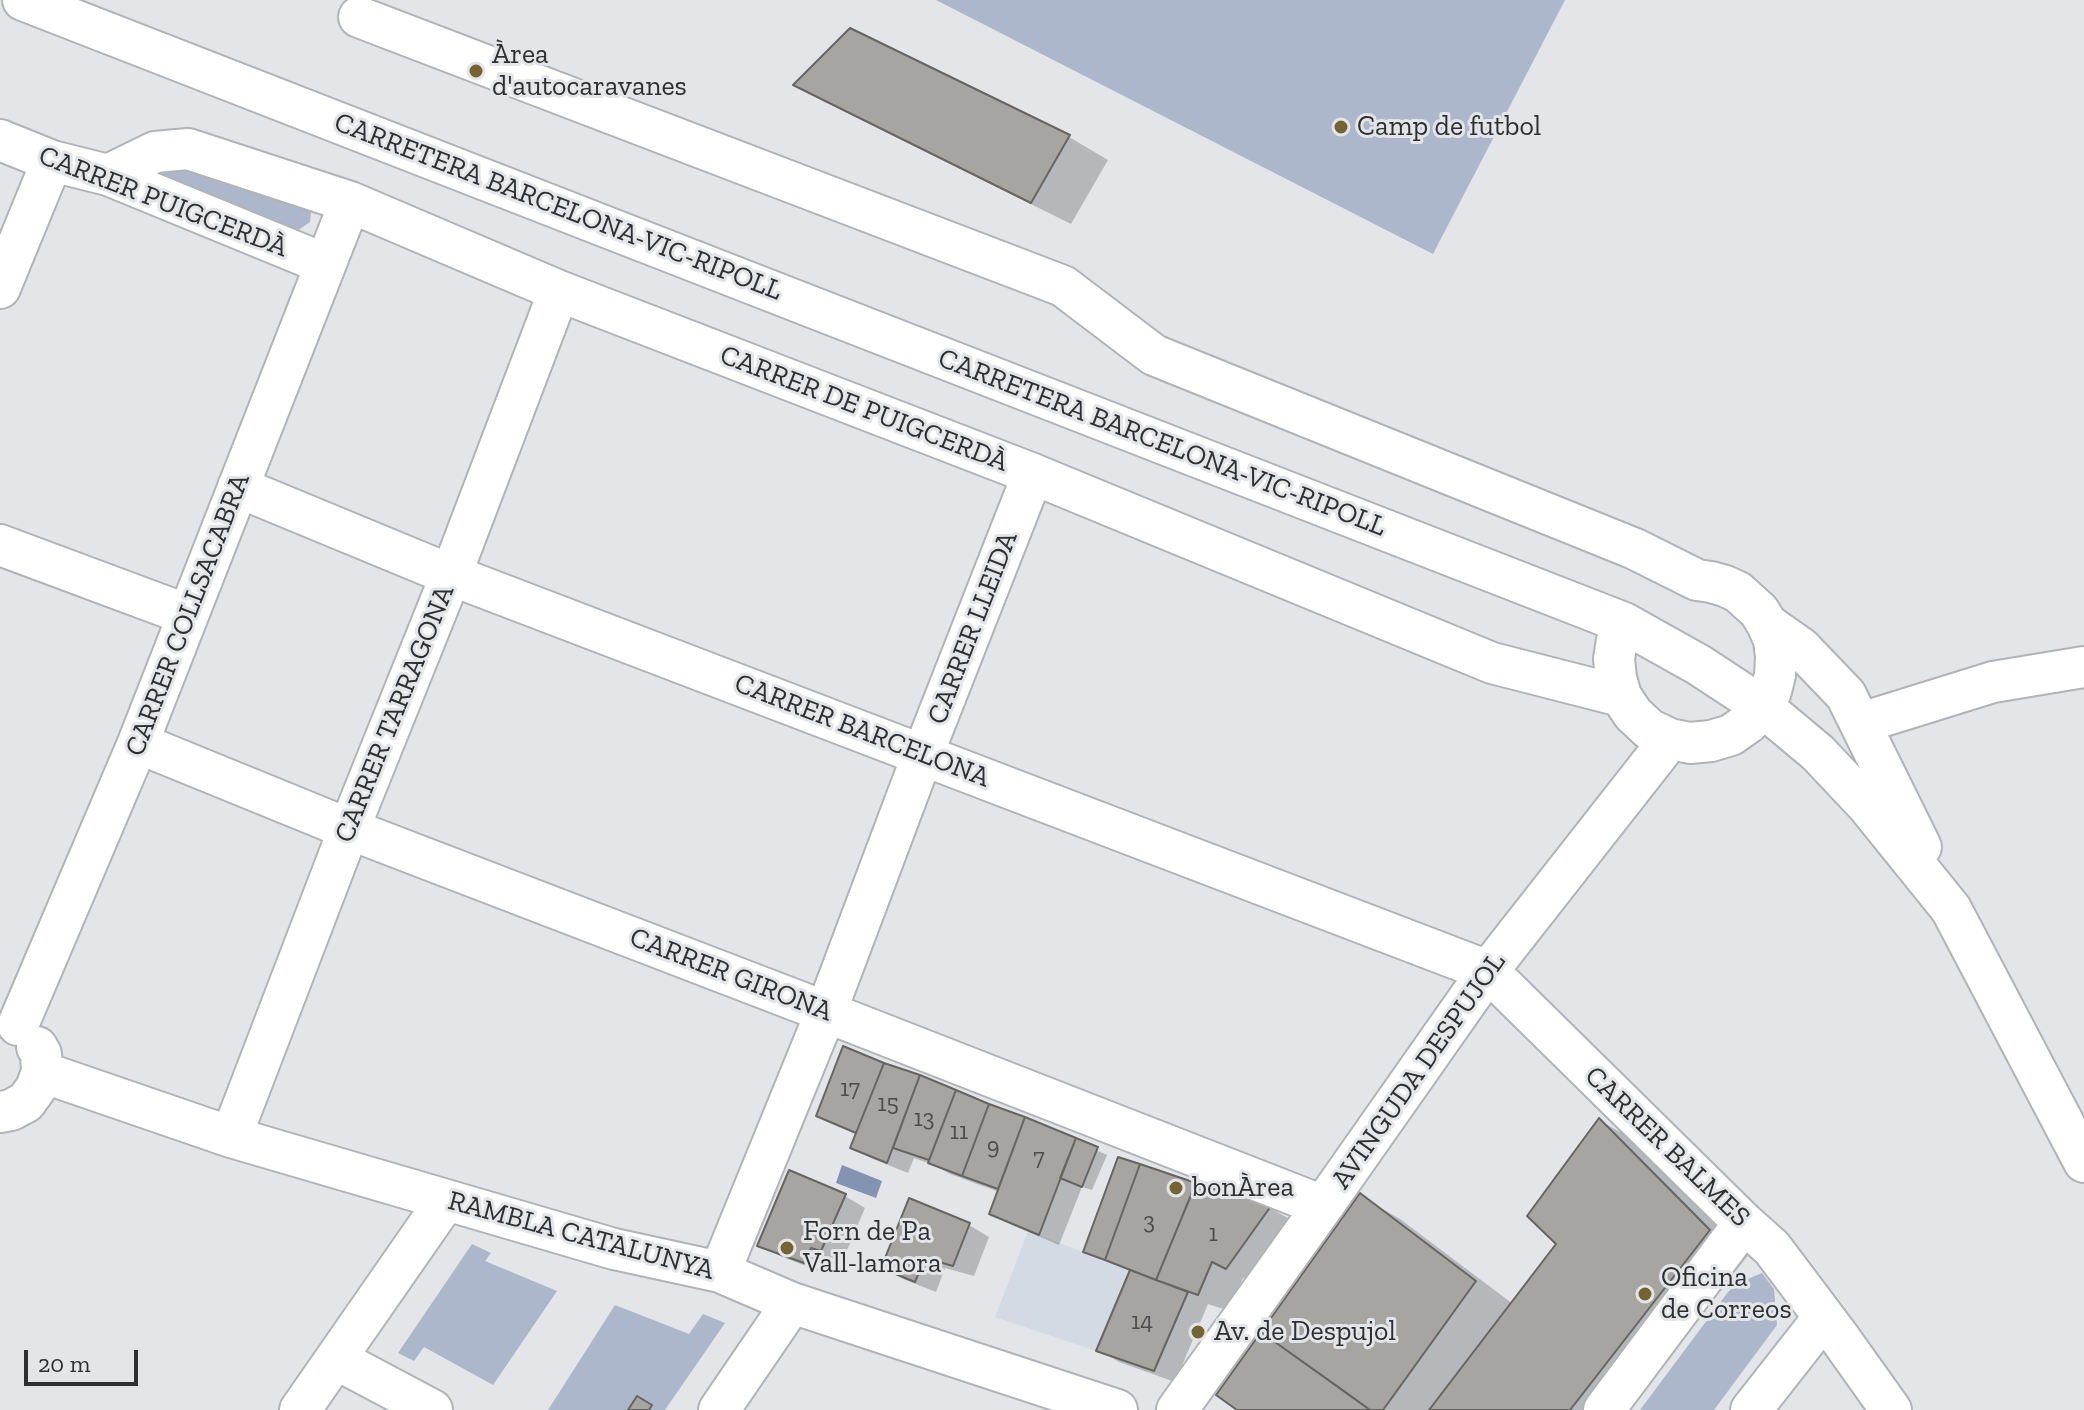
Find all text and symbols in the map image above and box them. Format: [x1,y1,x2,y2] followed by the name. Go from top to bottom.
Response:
[492,38,687,104] place label: Àrea d'autocaravanes
[467,62,485,80] marker: Àrea d'autocaravanes
[329,106,787,308] street label: CARRETERA BARCELONA-VIC-RIPOLL
[1357,110,1541,144] place label: Camp de futbol
[1332,118,1350,136] marker: Camp de futbol
[34,139,292,265] street label: CARRER PUIGCERDÀ
[715,338,1013,480] street label: CARRER DE PUIGCERDÀ
[933,342,1391,544] street label: CARRETERA BARCELONA-VIC-RIPOLL
[119,469,257,761] street label: CARRER COLLSACABRA
[921,527,1025,729] street label: CARRER LLEIDA
[328,580,462,848] street label: CARRER TARRAGONA
[730,667,994,795] street label: CARRER BARCELONA
[625,921,837,1029] street label: CARRER GIRONA
[1325,946,1513,1196] street label: AVINGUDA DESPUJOL
[1577,1060,1757,1234] street label: CARRER BALMES
[840,1075,860,1103] house number: 17
[877,1090,899,1118] house number: 15
[914,1105,934,1133] house number: 13
[950,1118,968,1146] house number: 11
[987,1133,999,1161] house number: 9
[1033,1144,1045,1172] house number: 7
[1192,1171,1294,1205] place label: bonÀrea
[1167,1179,1185,1197] marker: bonÀrea
[444,1184,718,1288] street label: RAMBLA CATALUNYA
[1143,1208,1155,1236] house number: 3
[803,1215,941,1281] place label: Forn de Pa Vall-lamora
[1208,1220,1218,1248] house number: 1
[778,1239,796,1257] marker: Forn de Pa Vall-lamora
[1661,1261,1792,1327] place label: Oficina de Correos
[1636,1285,1654,1303] marker: Oficina de Correos
[1131,1308,1153,1336] house number: 14
[1214,1315,1396,1349] place label: Av. de Despujol
[1189,1323,1207,1341] marker: Av. de Despujol
[28,1334,142,1384] scale bar
[38,1349,90,1378] text: 20 m

